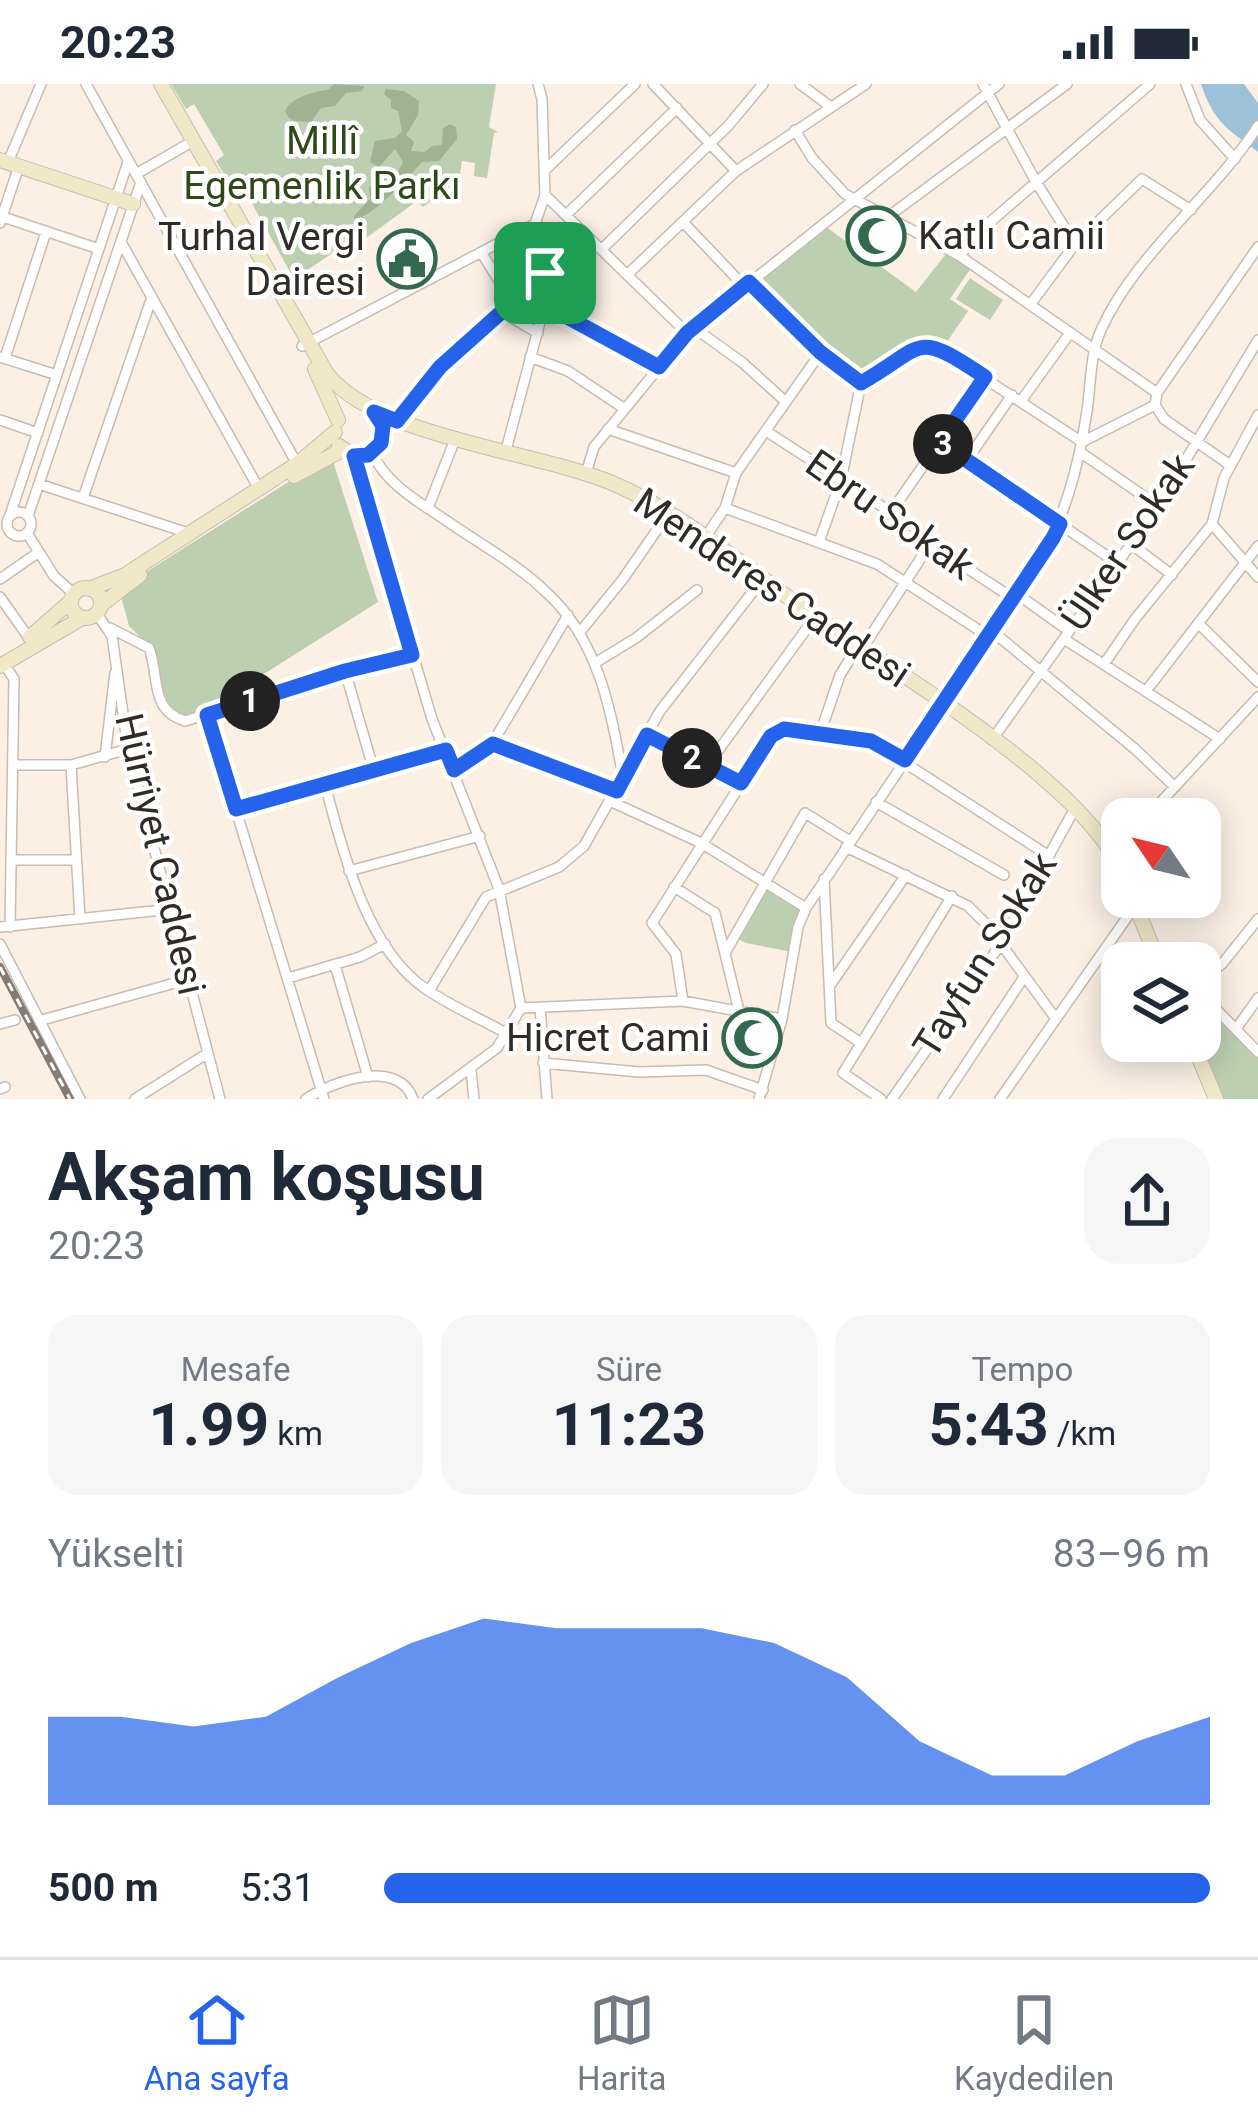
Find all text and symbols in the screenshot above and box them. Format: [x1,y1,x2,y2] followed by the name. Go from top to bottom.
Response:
[60,16,176,69] text: 20:23
[183,118,461,209] park label: Millî Egemenlik Parkı
[845,205,907,267] mosque icon: Katlı Camii
[918,213,1105,259] place label: Katlı Camii
[158,214,365,305] place label: Turhal Vergi Dairesi
[494,222,596,324] pin
[376,228,438,290] public building icon: Turhal Vergi Dairesi
[512,240,578,306] icon: arrive
[913,414,973,474] pin: 3
[934,424,952,463] text: 3
[797,440,983,590] street label: Ebru Sokak
[1052,444,1204,639] street label: Ülker Sokak
[625,479,919,697] street label: Menderes Caddesi
[220,671,280,731] pin: 1
[241,681,259,720] text: 1
[105,709,215,999] street label: Hürriyet Caddesi
[662,728,722,788] pin: 2
[683,738,701,777] text: 2
[1101,798,1221,918] north arrow
[1101,798,1221,1062] map controls
[904,844,1066,1066] street label: Tayfun Sokak
[1101,942,1221,1062] button: layers
[721,1007,783,1069] mosque icon: Hicret Cami
[506,1015,710,1061] place label: Hicret Cami
[1084,1138,1210,1264] button: share
[48,1139,485,1216] text: Akşam koşusu
[48,1223,145,1269] text: 20:23
[181,1350,291,1389] text: Mesafe
[596,1350,662,1389] text: Süre
[971,1350,1073,1389] text: Tempo
[148,1389,269,1460] text: 1.99
[552,1389,706,1460] text: 11:23
[929,1389,1049,1460] text: 5:43
[269,1414,323,1453] text: km
[1049,1414,1116,1453] text: /km
[48,1531,184,1577] text: Yükselti
[1053,1531,1210,1577] text: 83–96 m
[48,1865,159,1911] text: 500 m
[240,1865,315,1911] text: 5:31
[144,1987,290,2098] tab: Ana sayfa
[577,1987,667,2098] tab: Harita
[954,1987,1114,2098] tab: Kaydedilen

